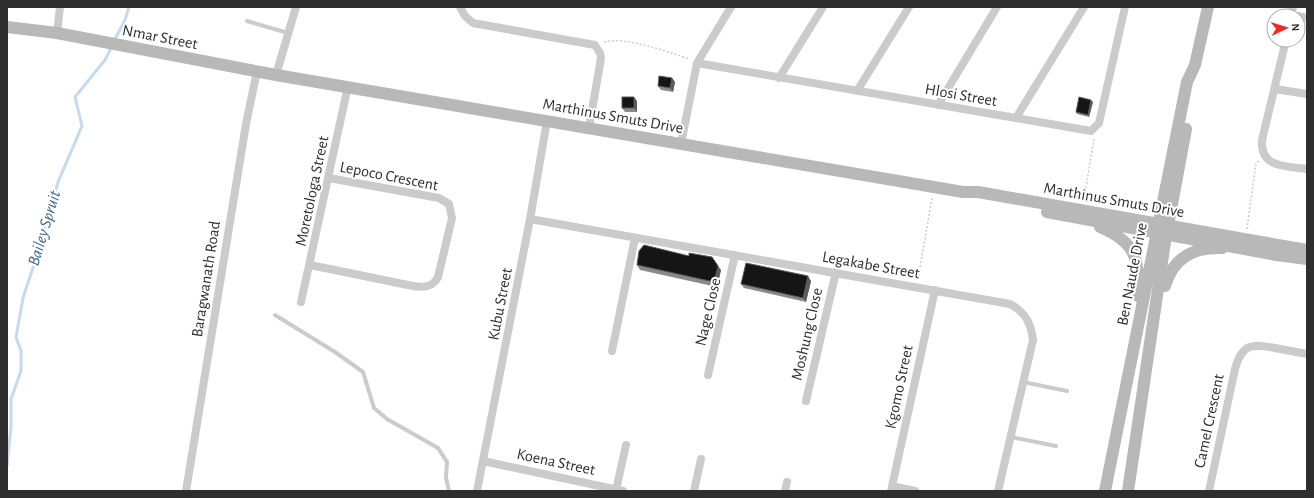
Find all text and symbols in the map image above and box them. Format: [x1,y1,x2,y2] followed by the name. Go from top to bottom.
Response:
[1266,8,1306,48] north arrow
[121,22,199,52] street label: Nmar Street
[1290,23,1301,32] text: N
[924,81,998,109] street label: Hlosi Street
[541,96,685,136] street label: Marthinus Smuts Drive
[292,134,332,248] street label: Moretologa Street
[338,159,440,193] street label: Lepoco Crescent
[1042,180,1186,220] street label: Marthinus Smuts Drive
[24,188,65,268] water label: Bailey Spruit
[189,220,223,338] street label: Baragwanath Road
[1114,221,1150,327] street label: Ben Naude Drive
[821,249,921,281] street label: Legakabe Street
[485,266,515,342] street label: Kubu Street
[692,276,724,348] street label: Nage Close
[789,286,825,382] street label: Moshung Close
[882,344,916,430] street label: Kgomo Street
[1191,373,1227,469] street label: Camel Crescent
[515,446,597,478] street label: Koena Street

